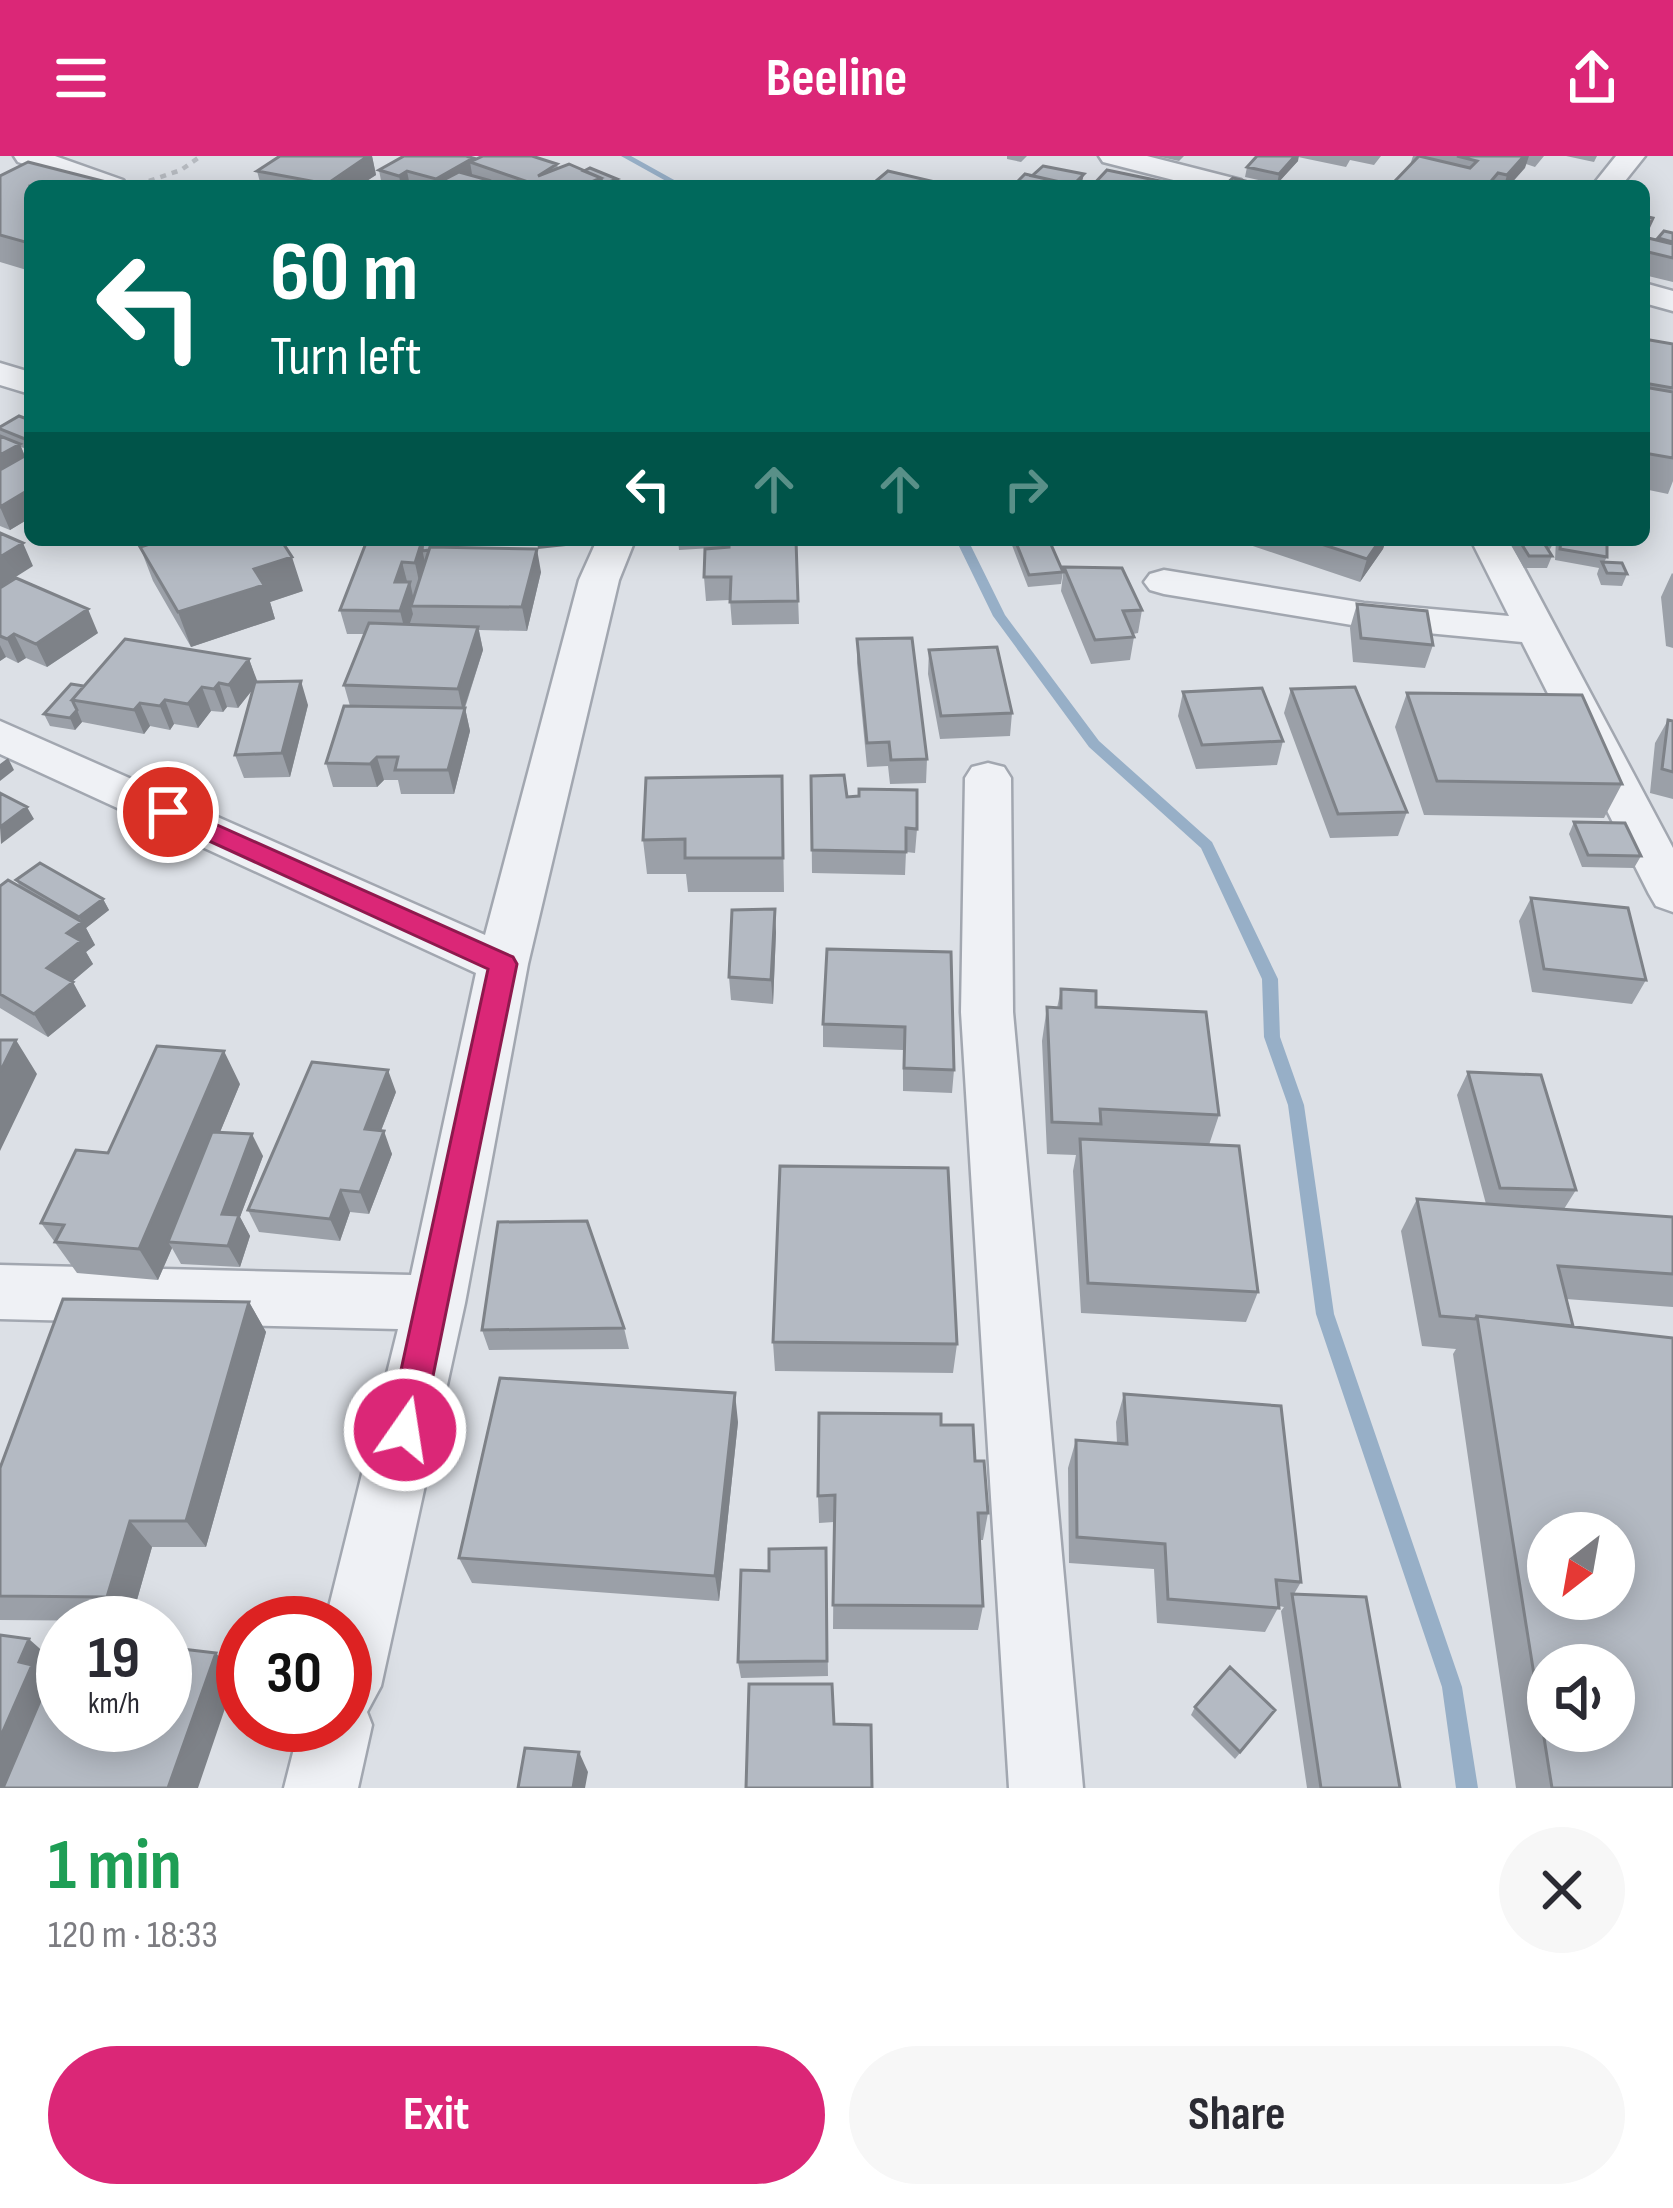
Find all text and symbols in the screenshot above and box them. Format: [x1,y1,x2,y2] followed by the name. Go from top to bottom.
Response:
[48,45,114,111] icon: menu
[1559,45,1625,111] icon: share
[766,46,907,111] text: Beeline
[270,223,418,324] text: 60 m
[72,228,228,384] icon: left
[270,325,422,390] text: Turn left
[615,456,681,522] icon: left
[741,456,807,522] icon: ahead
[867,456,933,522] icon: ahead
[993,456,1059,522] icon: right
[117,761,219,863] pin
[135,779,201,845] icon: arrive
[342,1367,468,1493] position arrow
[1527,1512,1635,1620] north arrow
[1527,1512,1635,1752] map controls
[216,1596,372,1752] speed limit sign: 30
[88,1623,140,1695] text: 19
[1527,1644,1635,1752] button: sound
[88,1686,140,1722] text: km/h
[48,1823,182,1910] text: 1 min
[1499,1827,1625,1953] button: close
[48,1912,218,1959] text: 120 m · 18:33
[48,2046,825,2184] button: Exit
[849,2046,1625,2184] button: Share

